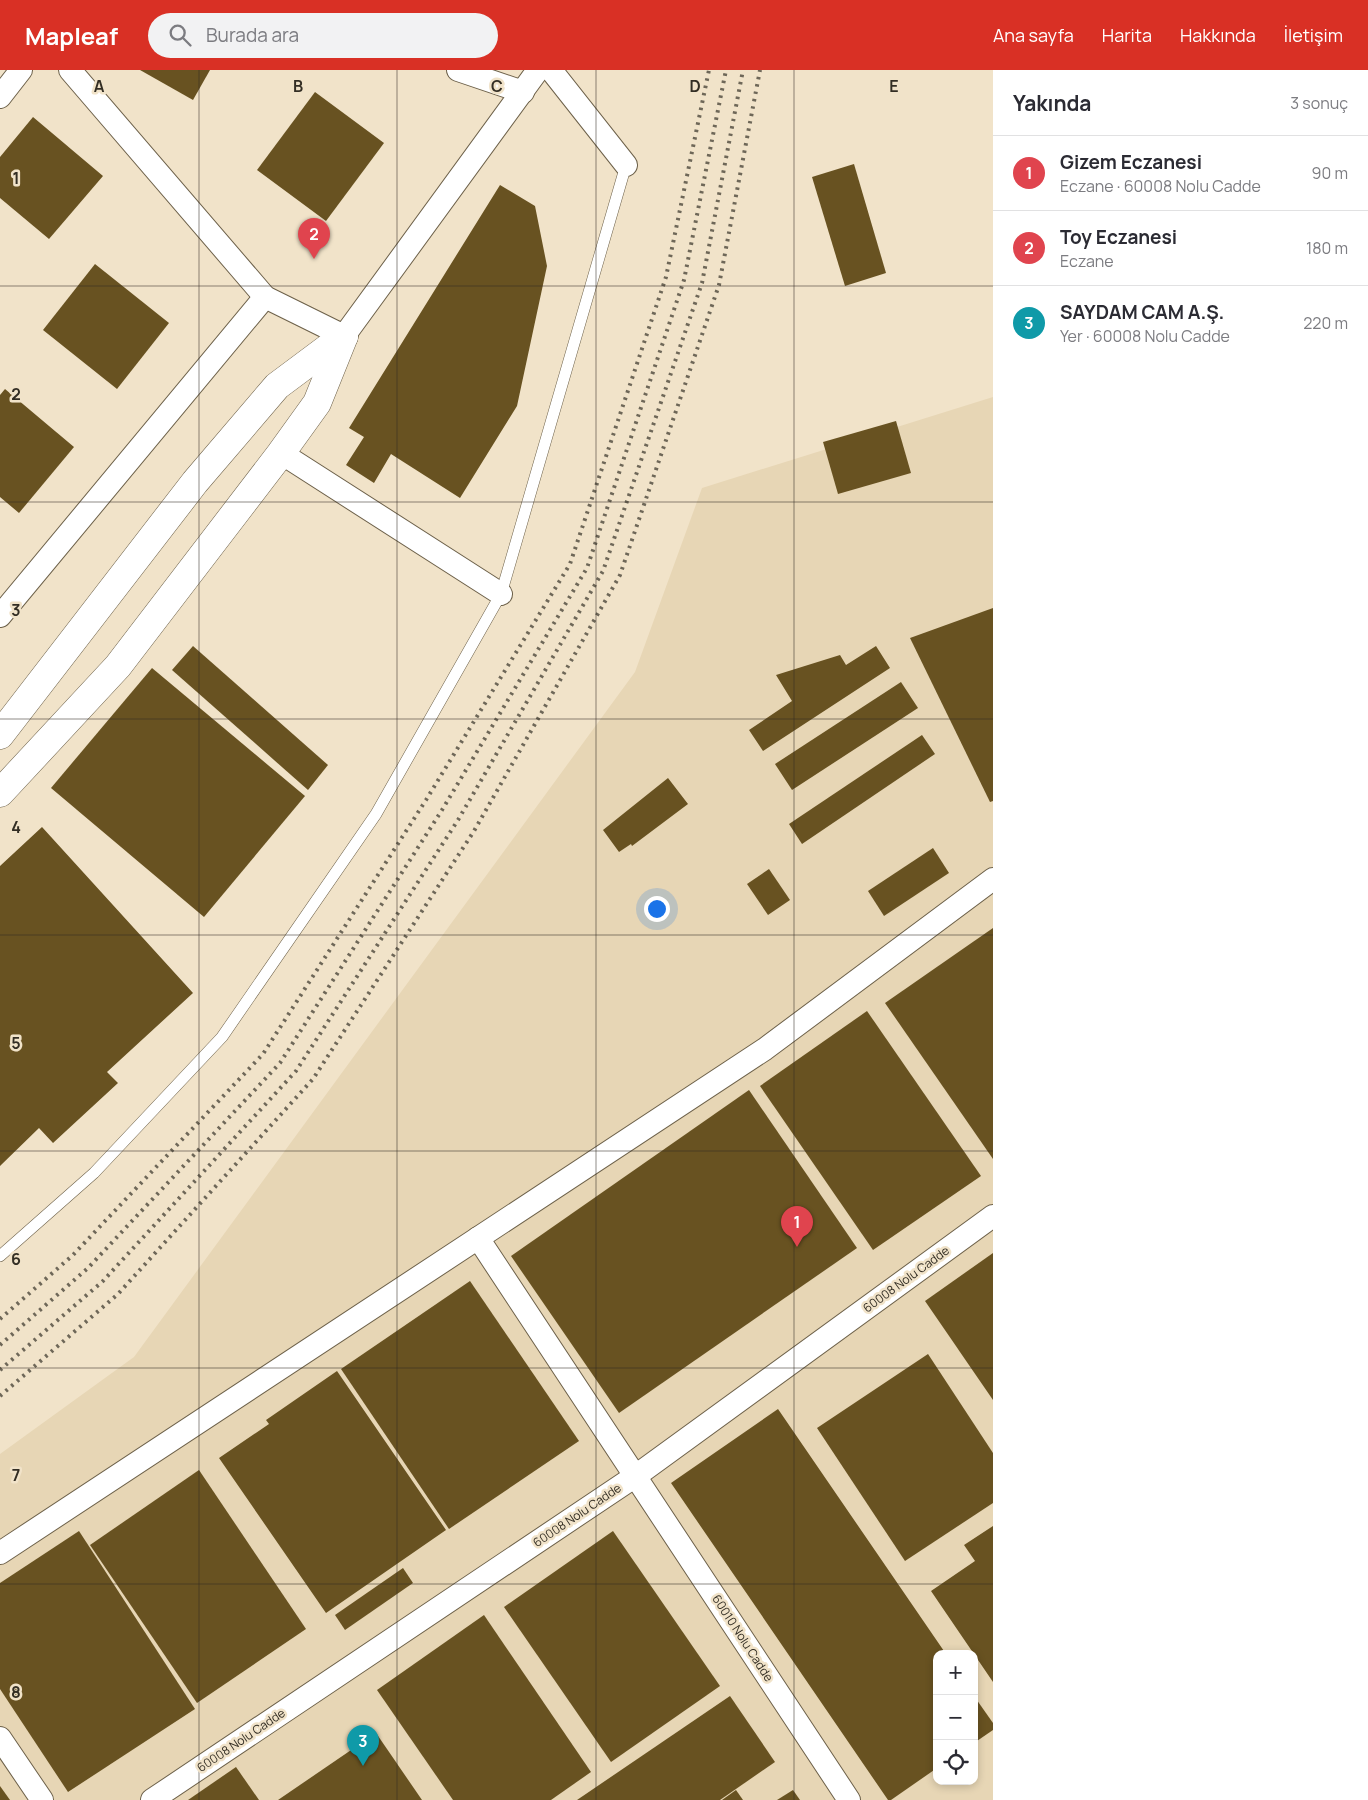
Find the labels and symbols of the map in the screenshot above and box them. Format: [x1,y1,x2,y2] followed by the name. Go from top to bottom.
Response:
[94,75,105,97] text: A
[293,75,303,97] text: B
[491,75,503,97] text: C
[689,75,701,97] text: D
[889,75,899,97] text: E
[12,167,20,189] text: 1
[298,218,330,259] pin: 2
[11,383,21,405] text: 2
[11,599,21,621] text: 3
[11,816,21,838] text: 4
[644,896,670,922] your location
[11,1032,21,1054] text: 5
[781,1206,813,1247] pin: 1
[859,1242,953,1316] street label: 60008 Nolu Cadde
[11,1248,21,1270] text: 6
[12,1464,20,1486] text: 7
[530,1479,624,1551] street label: 60008 Nolu Cadde
[708,1591,778,1685] street label: 60010 Nolu Cadde
[11,1681,21,1703] text: 8
[194,1704,288,1776] street label: 60008 Nolu Cadde
[347,1725,379,1766] pin: 3

